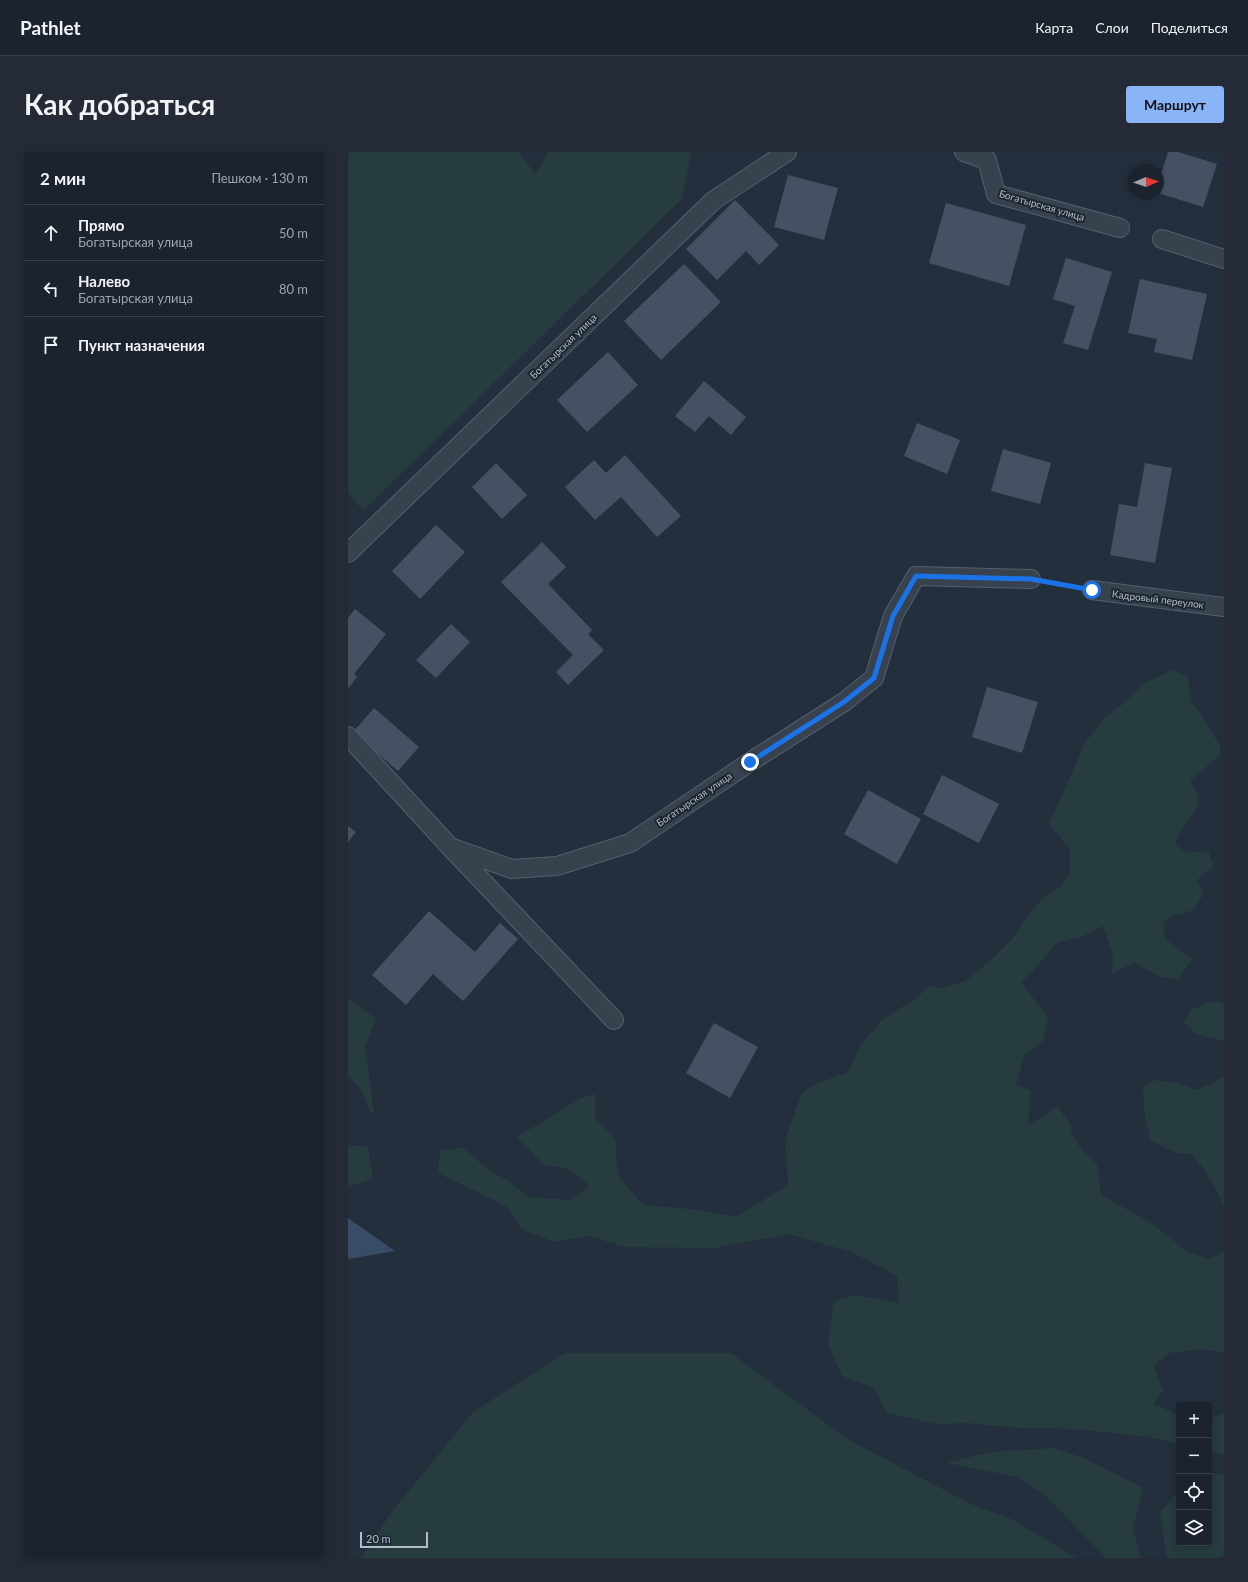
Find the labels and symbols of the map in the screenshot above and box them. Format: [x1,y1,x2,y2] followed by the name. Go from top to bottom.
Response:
[1128,164,1164,200] north arrow
[998,187,1086,223] street label: Богатырская улица
[527,311,599,381] street label: Богатырская улица
[1083,581,1101,599] route start
[1111,587,1205,611] street label: Кадровый переулок
[741,753,759,771] route end
[654,769,734,829] street label: Богатырская улица
[360,1530,428,1549] scale bar

